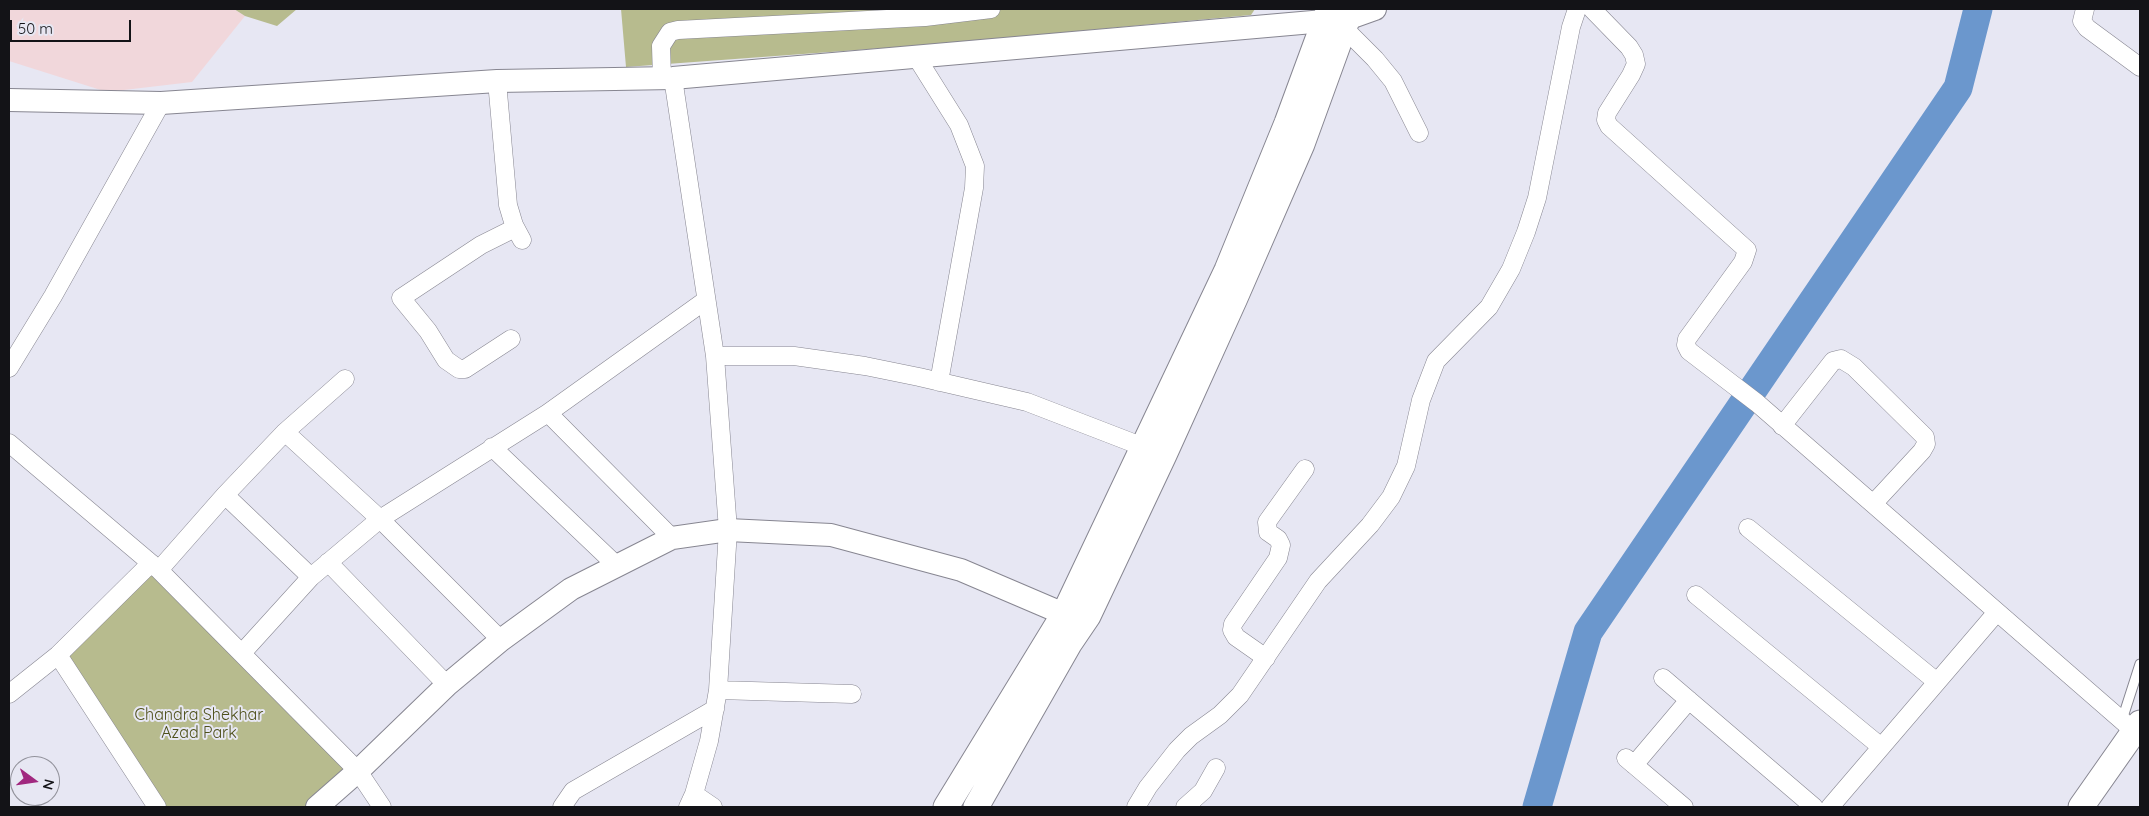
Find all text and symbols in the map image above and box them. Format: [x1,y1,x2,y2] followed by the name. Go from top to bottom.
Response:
[12,10,134,42] scale bar
[18,19,53,38] text: 50 m
[135,705,263,743] park label: Chandra Shekhar Azad Park
[10,756,60,806] north arrow
[39,777,59,792] text: N

